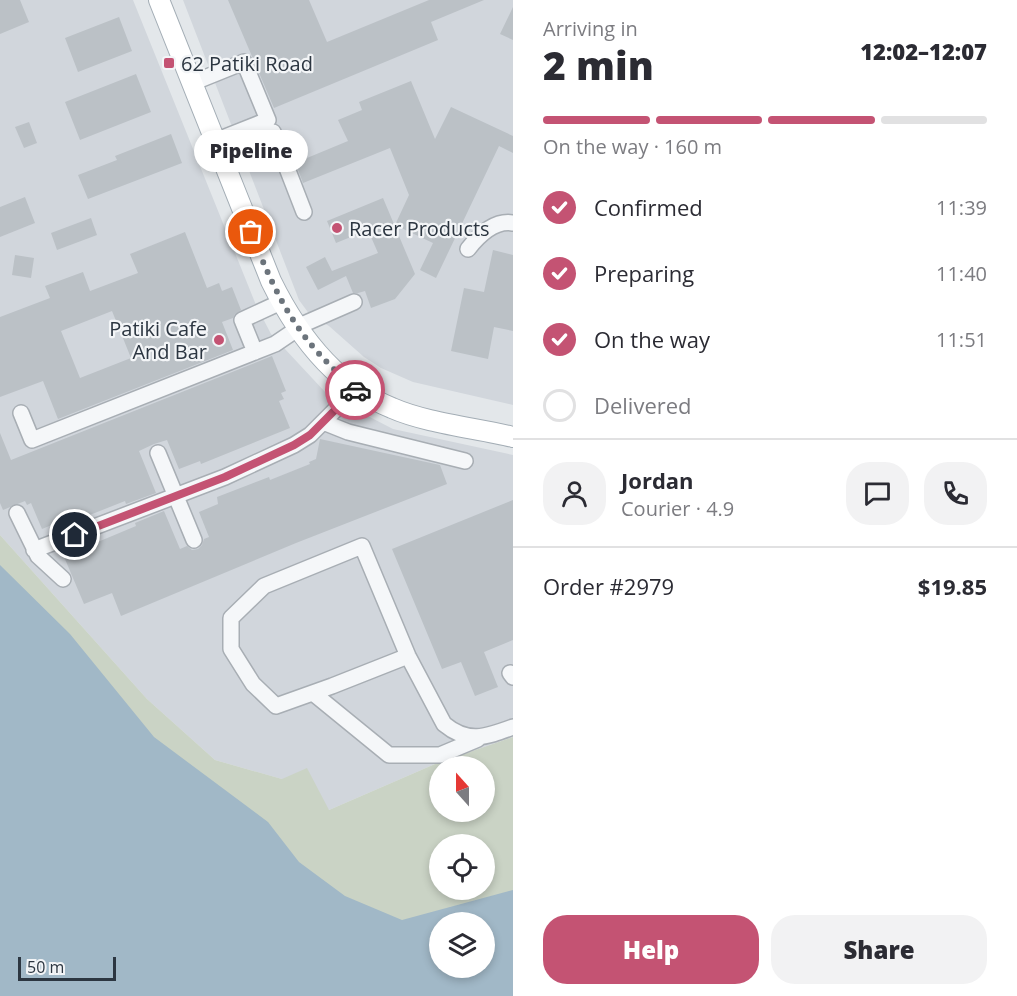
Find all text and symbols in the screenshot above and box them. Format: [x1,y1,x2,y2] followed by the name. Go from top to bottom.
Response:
[543,15,638,42] text: Arriving in
[860,36,987,66] text: 12:02–12:07
[543,38,654,91] text: 2 min
[181,50,313,77] place label: 62 Patiki Road
[162,56,176,70] marker: 62 Patiki Road
[194,130,308,172] callout: Pipeline
[543,133,722,160] text: On the way · 160 m
[209,137,293,164] text: Pipeline
[543,191,576,224] icon: check
[594,192,703,222] text: Confirmed
[936,194,987,221] text: 11:39
[225,206,276,257] pin
[234,215,267,248] icon: bag
[349,215,490,242] place label: Racer Products
[330,221,344,235] marker: Racer Products
[543,257,576,290] icon: check
[594,258,694,288] text: Preparing
[936,260,987,287] text: 11:40
[109,315,207,365] place label: Patiki Cafe And Bar
[543,323,576,356] icon: check
[594,324,710,354] text: On the way
[936,326,987,353] text: 11:51
[212,333,226,347] marker: Patiki Cafe And Bar
[325,360,385,420] courier
[339,374,372,407] icon: car
[594,390,692,420] text: Delivered
[543,462,606,525] button: person
[846,462,909,525] button: chat
[924,462,987,525] button: phone
[621,465,694,495] text: Jordan
[621,495,734,522] text: Courier · 4.9
[49,509,100,560] pin
[58,518,91,551] icon: home
[543,571,674,601] text: Order #2979
[918,571,987,601] text: $19.85
[429,756,495,822] north arrow
[429,756,495,978] map controls
[429,834,495,900] button: locate
[429,912,495,978] button: layers
[543,915,759,984] button: Help
[771,915,987,984] button: Share
[18,954,116,982] scale bar
[27,956,64,978] text: 50 m

